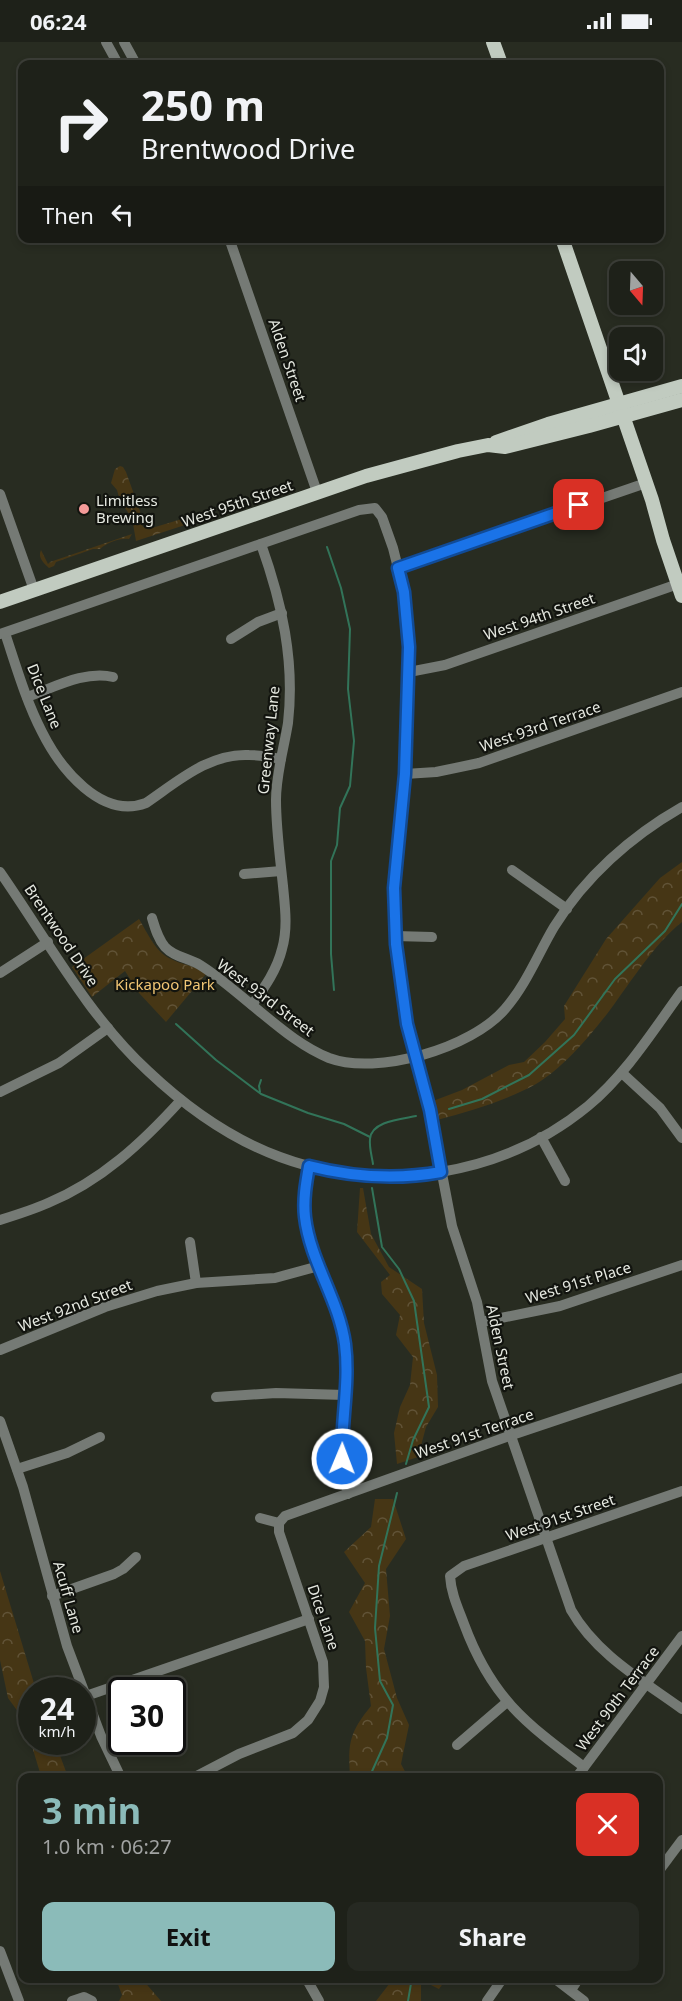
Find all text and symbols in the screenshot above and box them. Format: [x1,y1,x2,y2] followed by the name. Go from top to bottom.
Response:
[30,6,87,36] text: 06:24
[141,76,265,133] text: 250 m
[42,84,120,162] icon: right
[141,130,355,167] text: Brentwood Drive
[106,198,139,231] icon: left
[42,200,94,230] text: Then
[609,261,663,315] north arrow
[609,261,663,381] map controls
[265,316,312,405] street label: Alden Street
[609,327,663,381] button: sound
[179,474,296,531] street label: West 95th Street
[553,479,604,530] pin
[562,488,595,521] icon: arrive
[96,490,158,527] place label: Limitless Brewing
[77,502,91,516] marker: Limitless Brewing
[481,587,598,644] street label: West 94th Street
[23,661,67,731] street label: Dice Lane
[252,685,284,795] street label: Greenway Lane
[477,696,603,756] street label: West 93rd Terrace
[20,880,104,990] street label: Brentwood Drive
[213,954,319,1040] street label: West 93rd Street
[115,974,215,994] park label: Kickapoo Park
[523,1256,633,1308] street label: West 91st Place
[15,1274,135,1336] street label: West 92nd Street
[482,1303,520,1392] street label: Alden Street
[412,1403,536,1463] street label: West 91st Terrace
[310,1427,374,1491] position arrow
[503,1489,618,1545] street label: West 91st Street
[49,1559,89,1635] street label: Acuff Lane
[303,1581,345,1653] street label: Dice Lane
[571,1642,663,1754] street label: West 90th Terrace
[108,1677,186,1755] speed limit sign: 30
[40,1688,74,1729] text: 24
[39,1721,75,1741] text: km/h
[42,1786,141,1835] text: 3 min
[576,1793,639,1856] button: close
[42,1833,172,1860] text: 1.0 km · 06:27
[42,1902,335,1971] button: Exit
[347,1902,639,1971] button: Share

